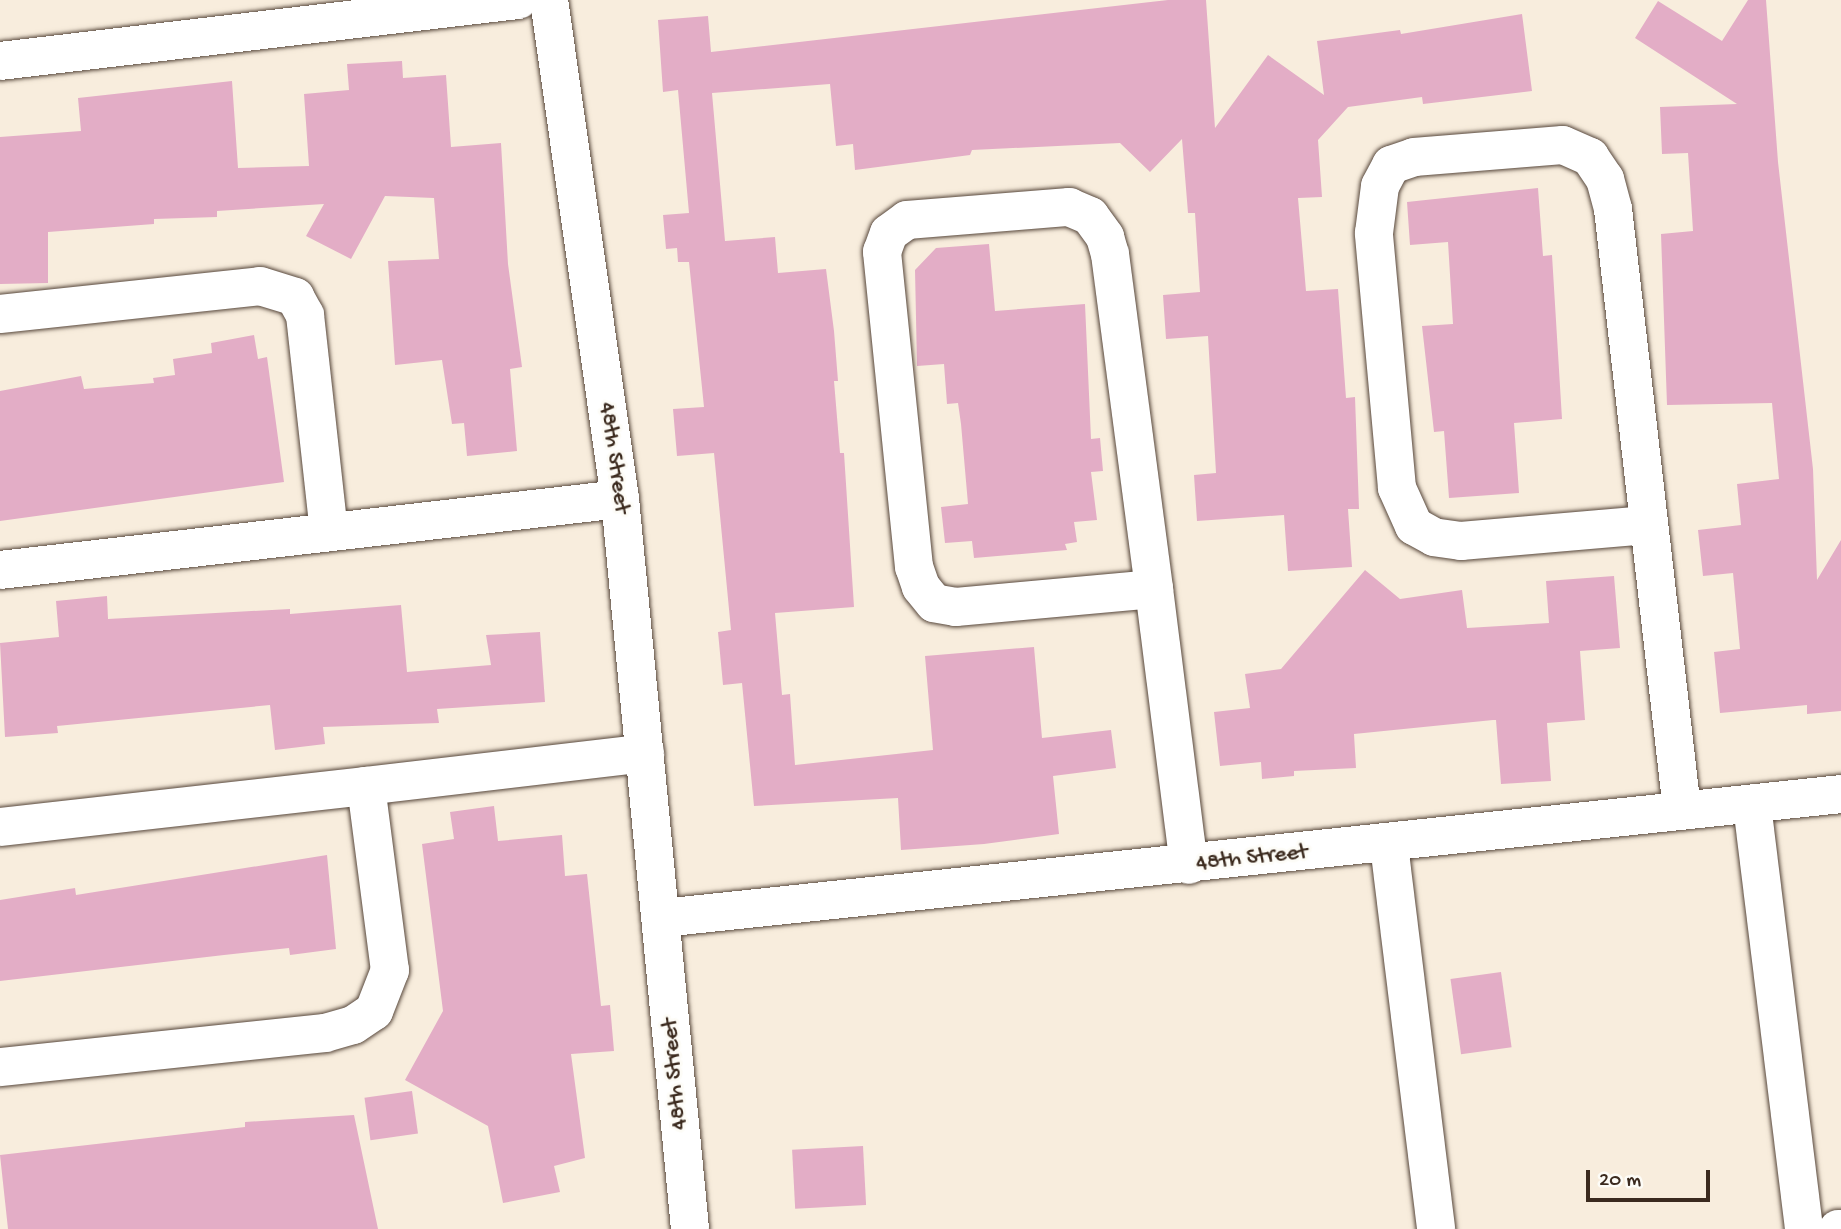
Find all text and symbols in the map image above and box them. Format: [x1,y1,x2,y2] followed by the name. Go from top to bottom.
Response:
[592,401,634,515] street label: 48th Street
[1195,839,1309,879] street label: 48th Street
[657,1017,695,1131] street label: 48th Street
[1589,1156,1713,1200] scale bar
[1599,1169,1641,1194] text: 20 m

